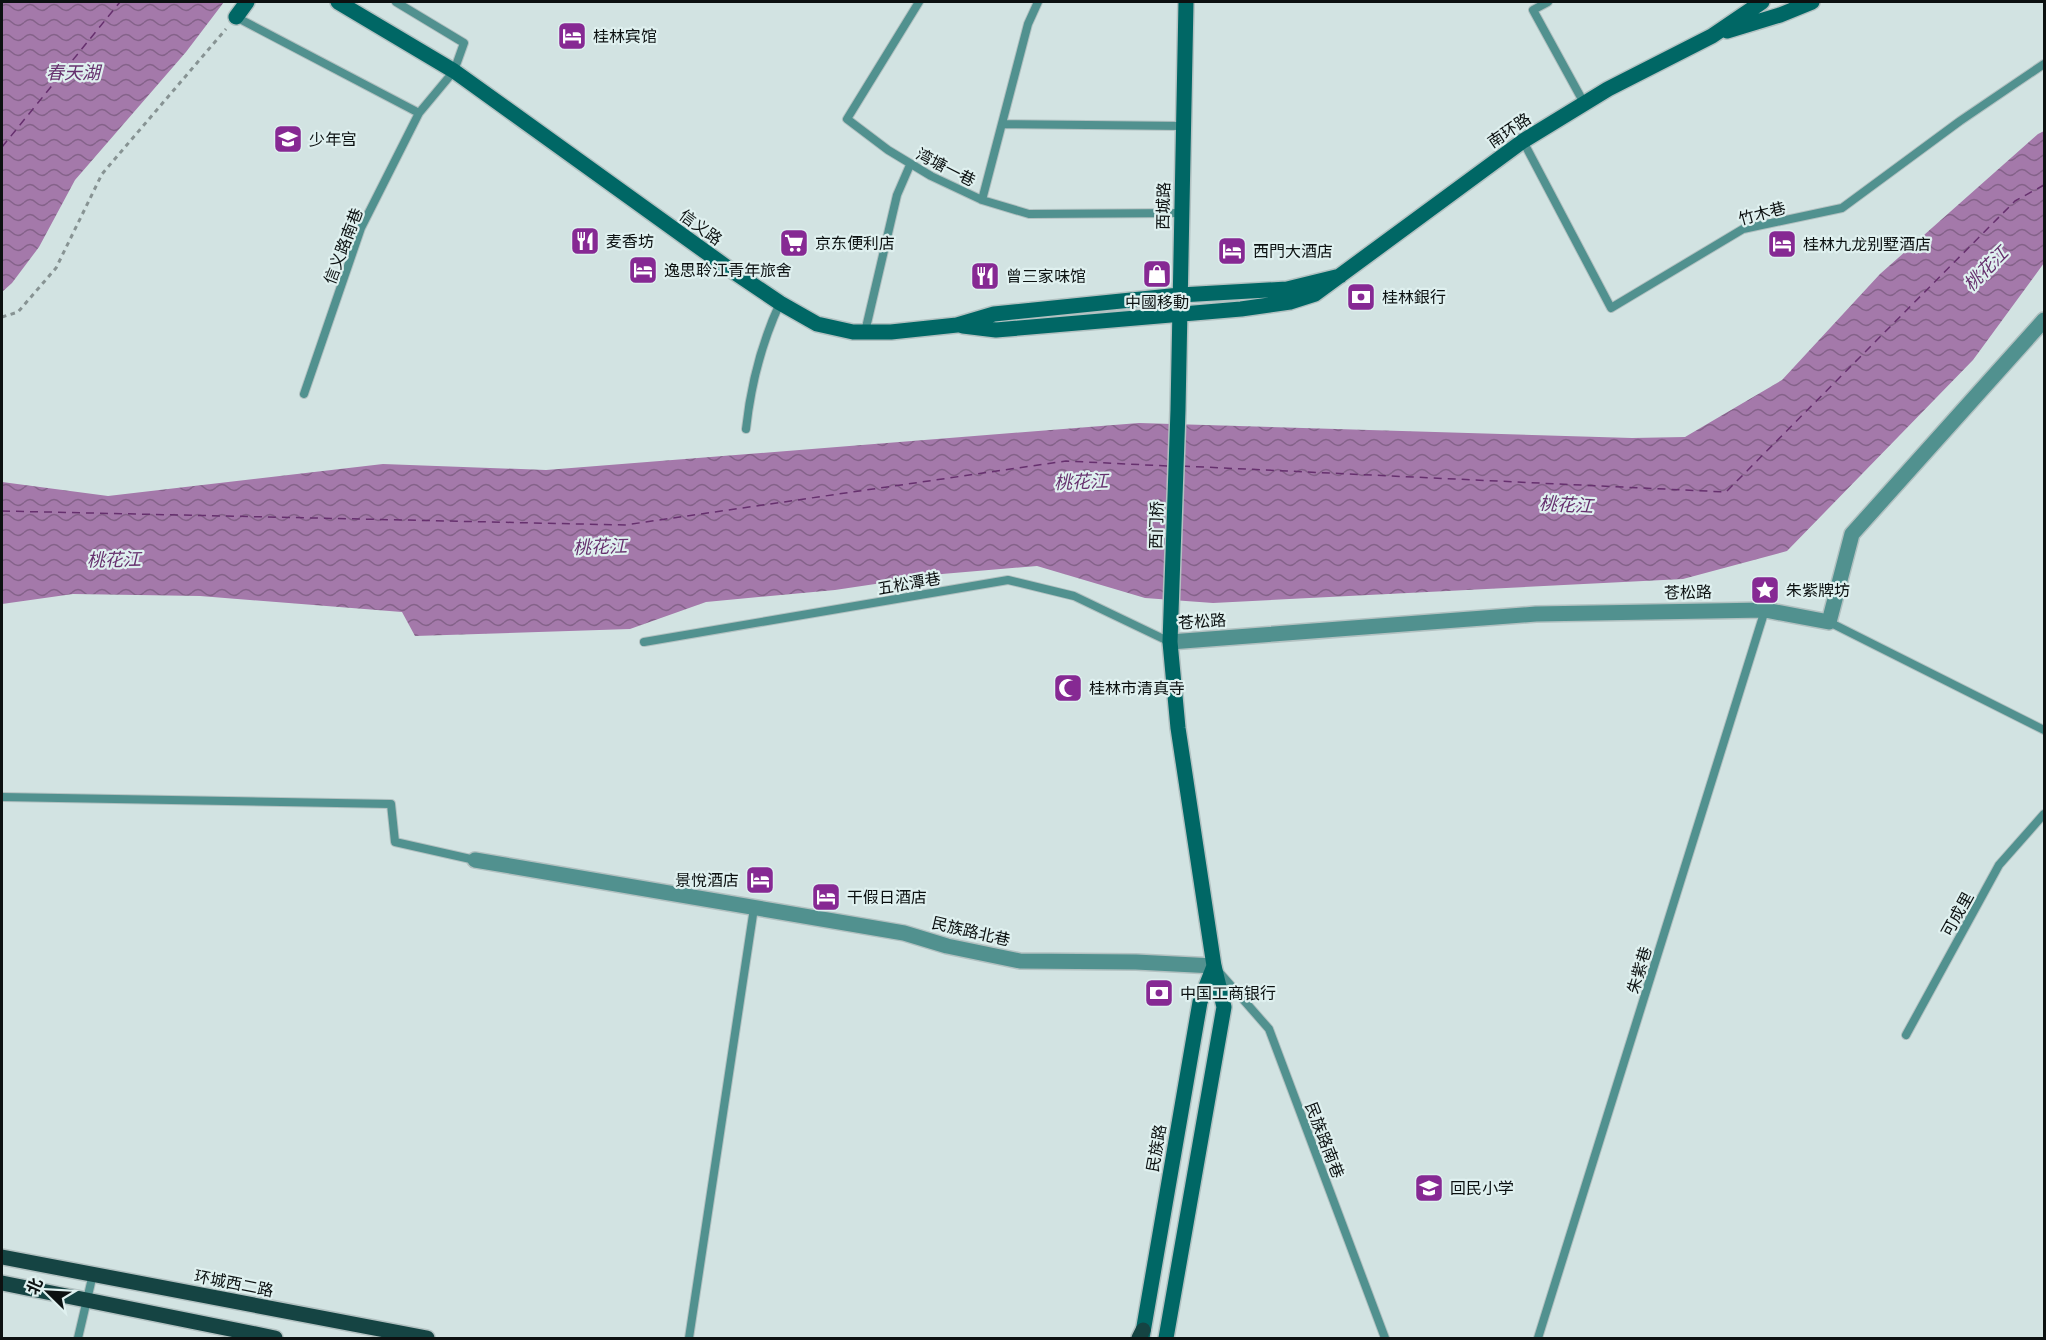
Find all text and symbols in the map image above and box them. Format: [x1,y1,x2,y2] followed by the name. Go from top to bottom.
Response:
[556,20,588,52] hotel icon: 桂林宾馆
[593,25,657,47] place label: 桂林宾馆
[46,60,103,84] water label: 春天湖
[1483,107,1535,153] street label: 南环路
[272,123,304,155] school or university icon: 少年宫
[309,128,357,150] place label: 少年宫
[912,143,980,191] street label: 湾塘一巷
[1152,182,1174,230] street label: 西城路
[1736,196,1788,230] street label: 竹木巷
[675,204,727,250] street label: 信义路
[318,205,368,287] street label: 信义路南巷
[569,225,601,257] restaurant icon: 麦香坊
[778,227,810,259] supermarket icon: 京东便利店
[1766,228,1798,260] hotel icon: 桂林九龙别墅酒店
[606,230,654,252] place label: 麦香坊
[815,232,895,254] place label: 京东便利店
[1803,233,1931,255] place label: 桂林九龙别墅酒店
[1216,235,1248,267] hotel icon: 西門大酒店
[1958,239,2014,296] water label: 桃花江
[1253,240,1333,262] place label: 西門大酒店
[627,254,659,286] hotel icon: 逸思聆江青年旅舍
[1141,258,1173,290] shop icon: 中國移動
[664,259,792,281] place label: 逸思聆江青年旅舍
[969,260,1001,292] restaurant icon: 曾三家味馆
[1006,265,1086,287] place label: 曾三家味馆
[1345,281,1377,313] bank icon: 桂林銀行
[1382,286,1446,308] place label: 桂林銀行
[1125,291,1189,313] place label: 中國移動
[1054,468,1110,494] water label: 桃花江
[1538,491,1596,518] water label: 桃花江
[1144,501,1168,549] street label: 西门桥
[573,533,629,559] water label: 桃花江
[87,546,143,571] water label: 桃花江
[876,567,942,599] street label: 五松潭巷
[1749,574,1781,606] place icon: 朱紫牌坊
[1786,579,1850,601] place label: 朱紫牌坊
[1664,581,1712,603] street label: 苍松路
[1177,608,1227,634] street label: 苍松路
[1052,672,1084,704] mosque icon: 桂林市清真寺
[1089,677,1185,699] place label: 桂林市清真寺
[744,864,776,896] hotel icon: 景悅酒店
[675,869,739,891] place label: 景悅酒店
[810,881,842,913] hotel icon: 干假日酒店
[847,886,927,908] place label: 干假日酒店
[1936,888,1978,940] street label: 可成里
[930,911,1012,951] street label: 民族路北巷
[1621,944,1657,996] street label: 朱紫巷
[1143,977,1175,1009] bank icon: 中国工商银行
[1180,982,1276,1004] place label: 中国工商银行
[1300,1099,1350,1181] street label: 民族路南巷
[1141,1122,1171,1174] street label: 民族路
[1413,1172,1445,1204] school or university icon: 回民小学
[1450,1177,1514,1199] place label: 回民小学
[18,1262,78,1322] north arrow
[193,1265,275,1301] street label: 环城西二路
[21,1274,48,1298] text: 北

